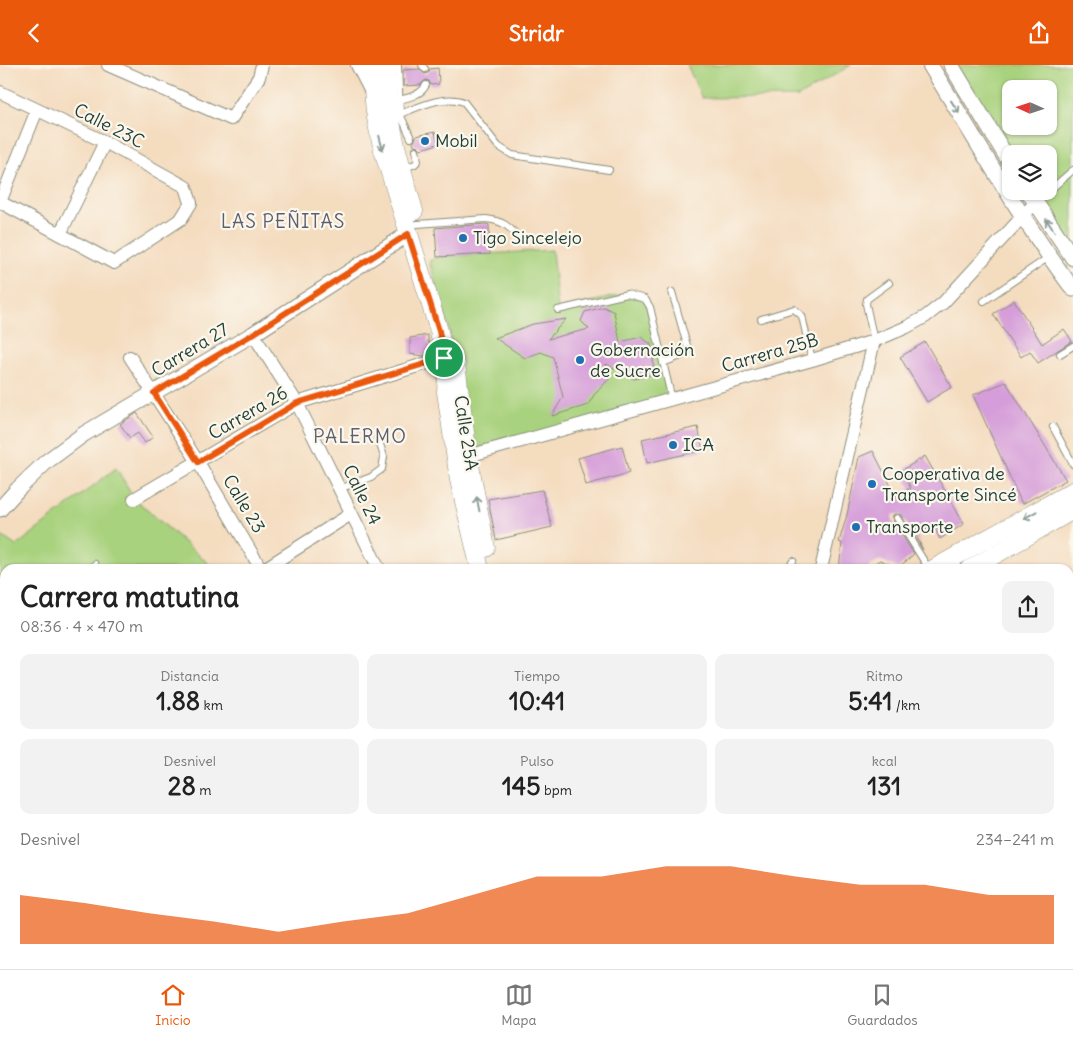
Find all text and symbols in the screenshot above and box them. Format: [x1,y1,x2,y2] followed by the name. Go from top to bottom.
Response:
[20,19,48,47] icon: back
[509,19,564,47] text: Stridr
[1025,19,1053,47] icon: share
[1002,80,1058,135] north arrow
[1002,80,1057,200] map controls
[70,98,148,153] street label: Calle 23C
[951,99,961,113] one-way arrow
[435,129,478,152] place label: Mobil
[377,134,386,150] one-way arrow
[419,135,431,147] marker: Mobil
[1002,145,1057,200] button: layers
[221,209,345,233] district label: LAS PEÑITAS
[1045,218,1055,232] one-way arrow
[473,226,582,249] place label: Tigo Sincelejo
[457,232,469,244] marker: Tigo Sincelejo
[147,317,233,382] street label: Carrera 27
[719,328,821,377] street label: Carrera 25B
[423,337,465,379] pin
[590,338,694,382] place label: Gobernación de Sucre
[430,344,458,372] icon: arrive
[574,354,586,366] marker: Gobernación de Sucre
[204,381,292,444] street label: Carrera 26
[449,394,484,472] street label: Calle 25A
[313,424,407,448] district label: PALERMO
[683,433,714,456] place label: ICA
[667,439,679,451] marker: ICA
[338,461,387,529] street label: Calle 24
[882,462,1017,506] place label: Cooperativa de Transporte Sincé
[218,470,271,537] street label: Calle 23
[866,478,878,490] marker: Cooperativa de Transporte Sincé
[472,497,482,513] one-way arrow
[1024,510,1038,520] one-way arrow
[866,515,954,538] place label: Transporte
[850,521,862,533] marker: Transporte
[20,579,239,615] text: Carrera matutina
[1002,581,1054,633] button: share
[20,616,143,636] text: 08:36 · 4 × 470 m
[160,667,219,685] text: Distancia
[514,667,560,685] text: Tiempo
[866,667,903,685] text: Ritmo
[156,685,200,717] text: 1.88
[509,685,565,717] text: 10:41
[848,685,892,717] text: 5:41
[200,696,223,714] text: km
[892,696,920,714] text: /km
[163,752,216,770] text: Desnivel
[520,752,554,770] text: Pulso
[872,752,897,770] text: kcal
[168,770,196,802] text: 28
[502,770,541,802] text: 145
[867,770,901,802] text: 131
[196,781,212,799] text: m
[541,781,572,799] text: bpm
[20,829,80,849] text: Desnivel
[976,829,1054,849] text: 234–241 m
[155,981,191,1029] tab: Inicio
[501,981,537,1029] tab: Mapa
[847,981,918,1029] tab: Guardados

